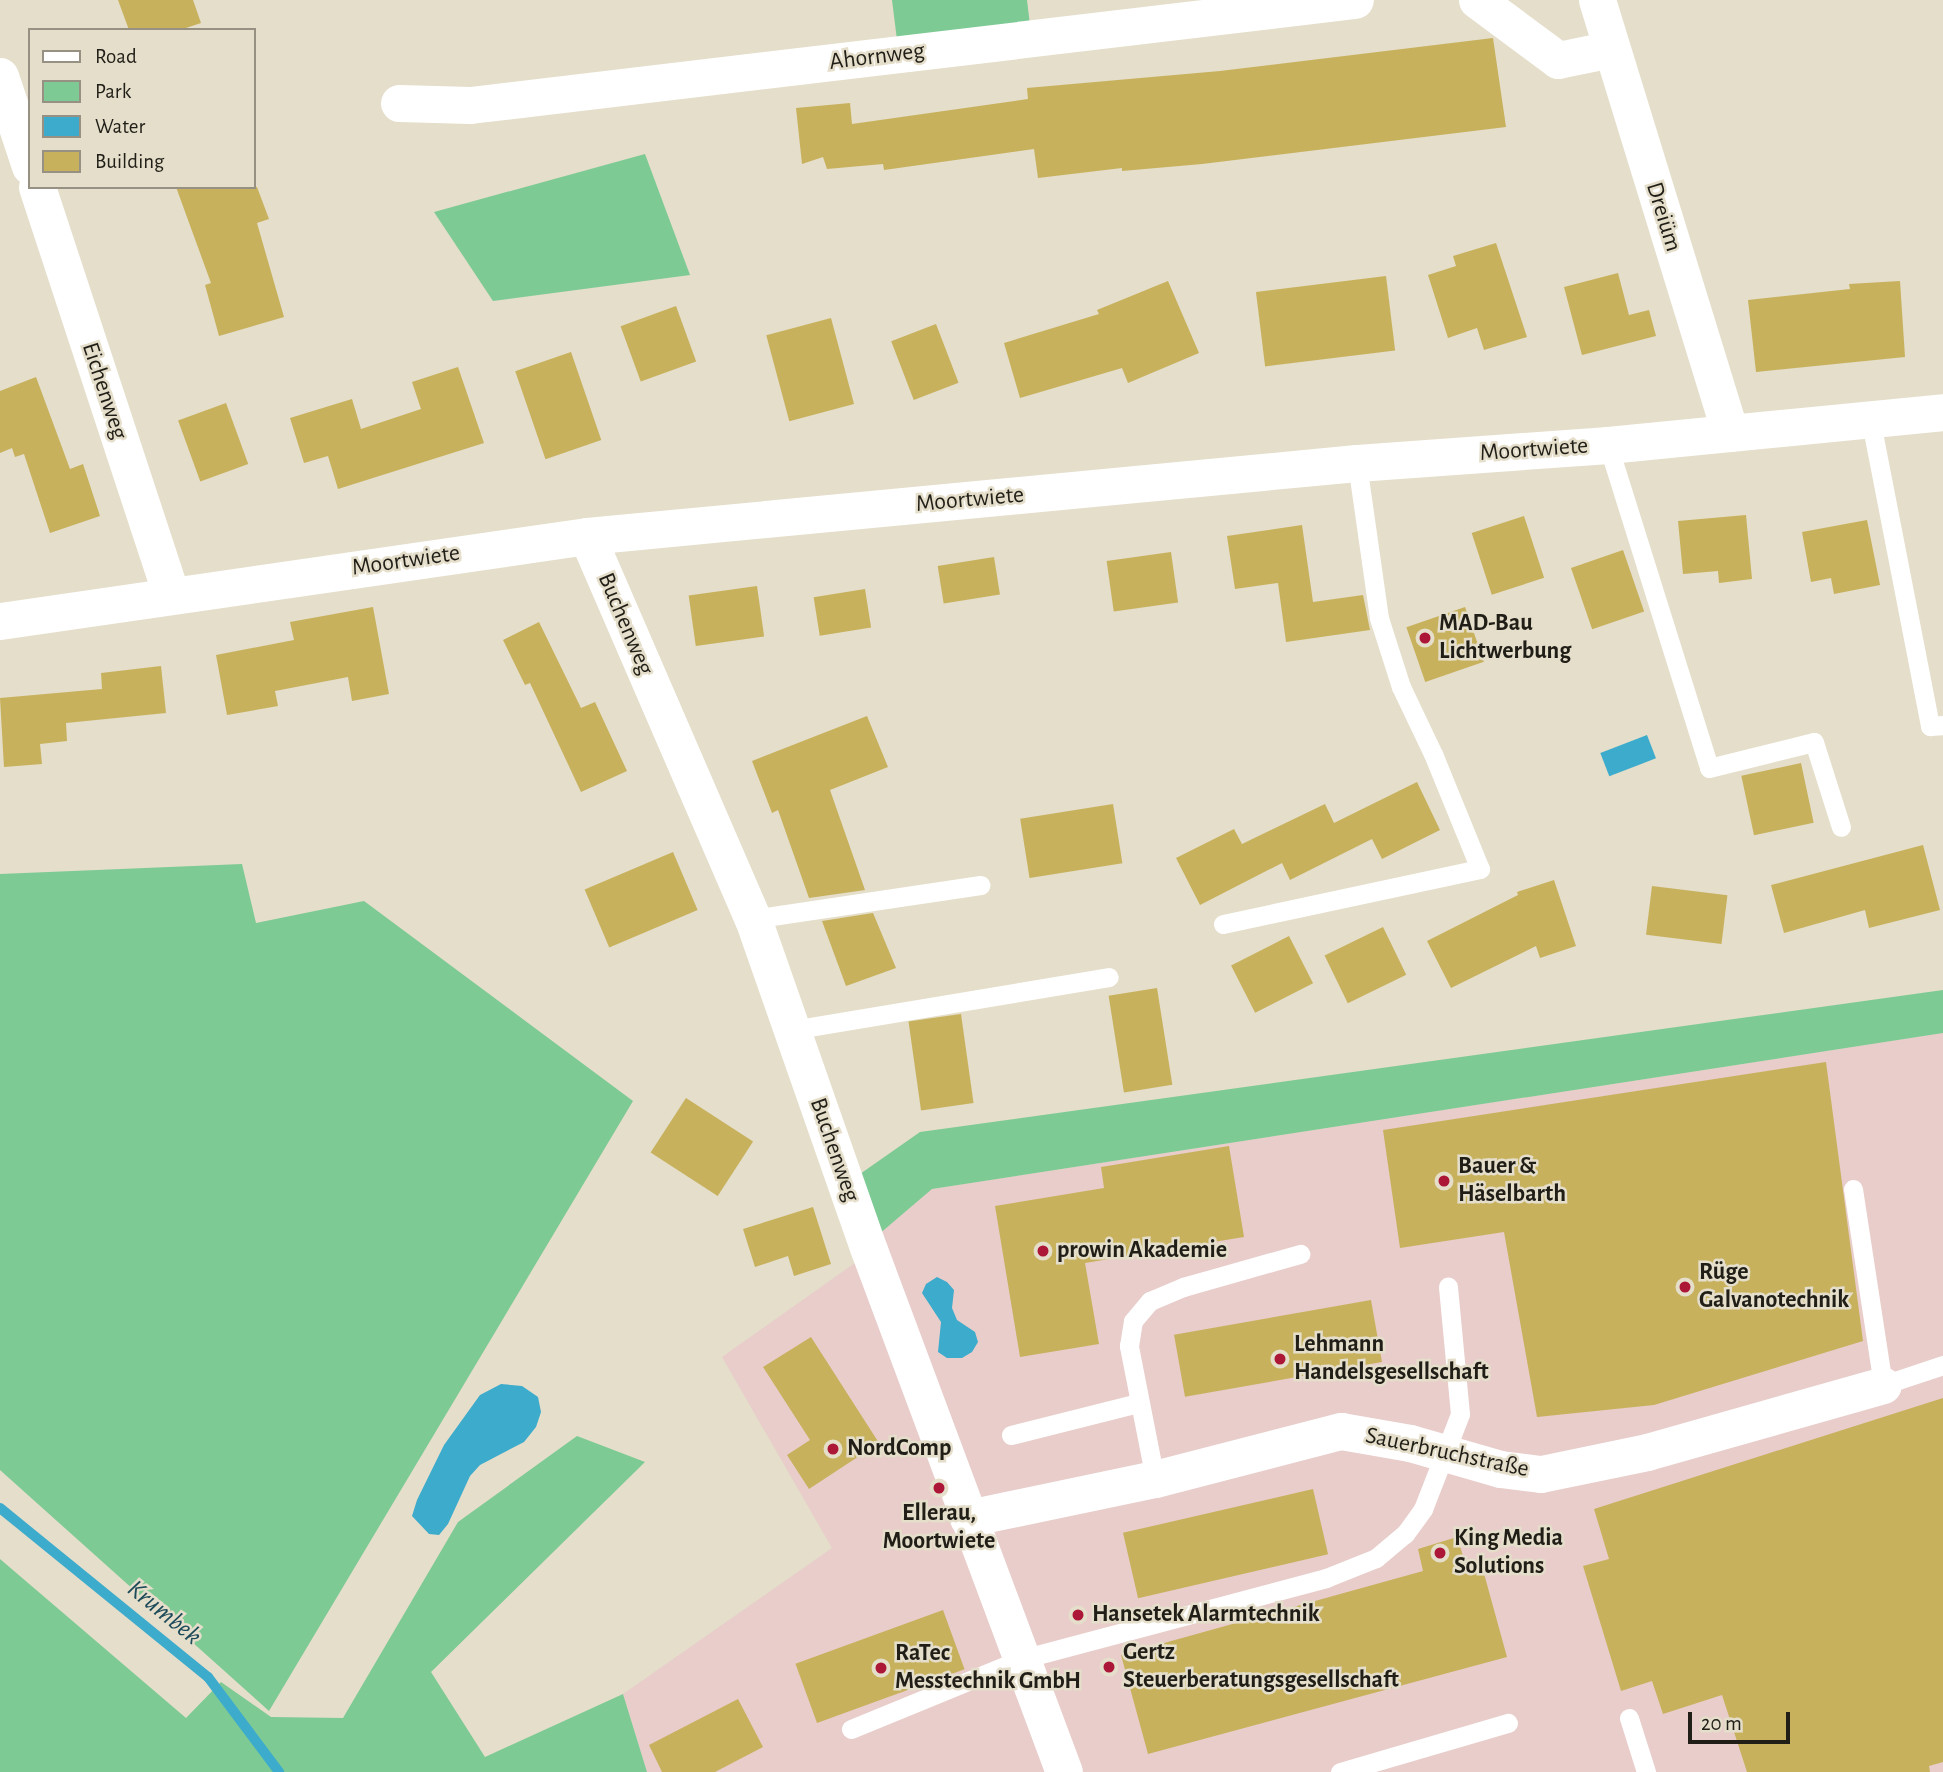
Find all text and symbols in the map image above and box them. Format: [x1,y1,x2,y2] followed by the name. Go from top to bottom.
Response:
[28,28,256,189] legend
[828,37,926,77] street label: Ahornweg
[95,46,137,67] text: Road
[95,81,131,102] text: Park
[95,116,145,137] text: Water
[95,151,164,172] text: Building
[1639,179,1687,255] street label: Dreiüm
[75,339,133,443] street label: Eichenweg
[1479,432,1589,468] street label: Moortwiete
[915,481,1025,519] street label: Moortwiete
[350,539,462,583] street label: Moortwiete
[591,569,659,679] street label: Buchenweg
[1439,610,1571,666] place label: MAD-Bau Lichtwerbung
[1417,630,1433,646] marker: MAD-Bau Lichtwerbung
[803,1094,865,1206] street label: Buchenweg
[1458,1153,1566,1209] place label: Bauer & Häselbarth
[1436,1173,1452,1189] marker: Bauer & Häselbarth
[1057,1237,1227,1265] place label: prowin Akademie
[1035,1243,1051,1259] marker: prowin Akademie
[1699,1259,1849,1315] place label: Rüge Galvanotechnik
[1677,1279,1693,1295] marker: Rüge Galvanotechnik
[1294,1331,1489,1387] place label: Lehmann Handelsgesellschaft
[1272,1351,1288,1367] marker: Lehmann Handelsgesellschaft
[1363,1422,1531,1484] street label: Sauerbruchstraße
[847,1435,951,1463] place label: NordComp
[825,1441,841,1457] marker: NordComp
[931,1480,947,1496] marker: Ellerau, Moortwiete
[883,1500,995,1556] place label: Ellerau, Moortwiete
[1454,1525,1563,1581] place label: King Media Solutions
[1432,1545,1448,1561] marker: King Media Solutions
[121,1574,207,1652] water label: Krumbek
[1092,1601,1320,1629] place label: Hansetek Alarmtechnik
[1070,1607,1086,1623] marker: Hansetek Alarmtechnik
[1123,1639,1399,1695] place label: Gertz Steuerberatungsgesellschaft
[895,1640,1081,1696] place label: RaTec Messtechnik GmbH
[1101,1659,1117,1675] marker: Gertz Steuerberatungsgesellschaft
[873,1660,889,1676] marker: RaTec Messtechnik GmbH
[1691,1698,1792,1742] scale bar
[1701,1713,1742,1734] text: 20 m

